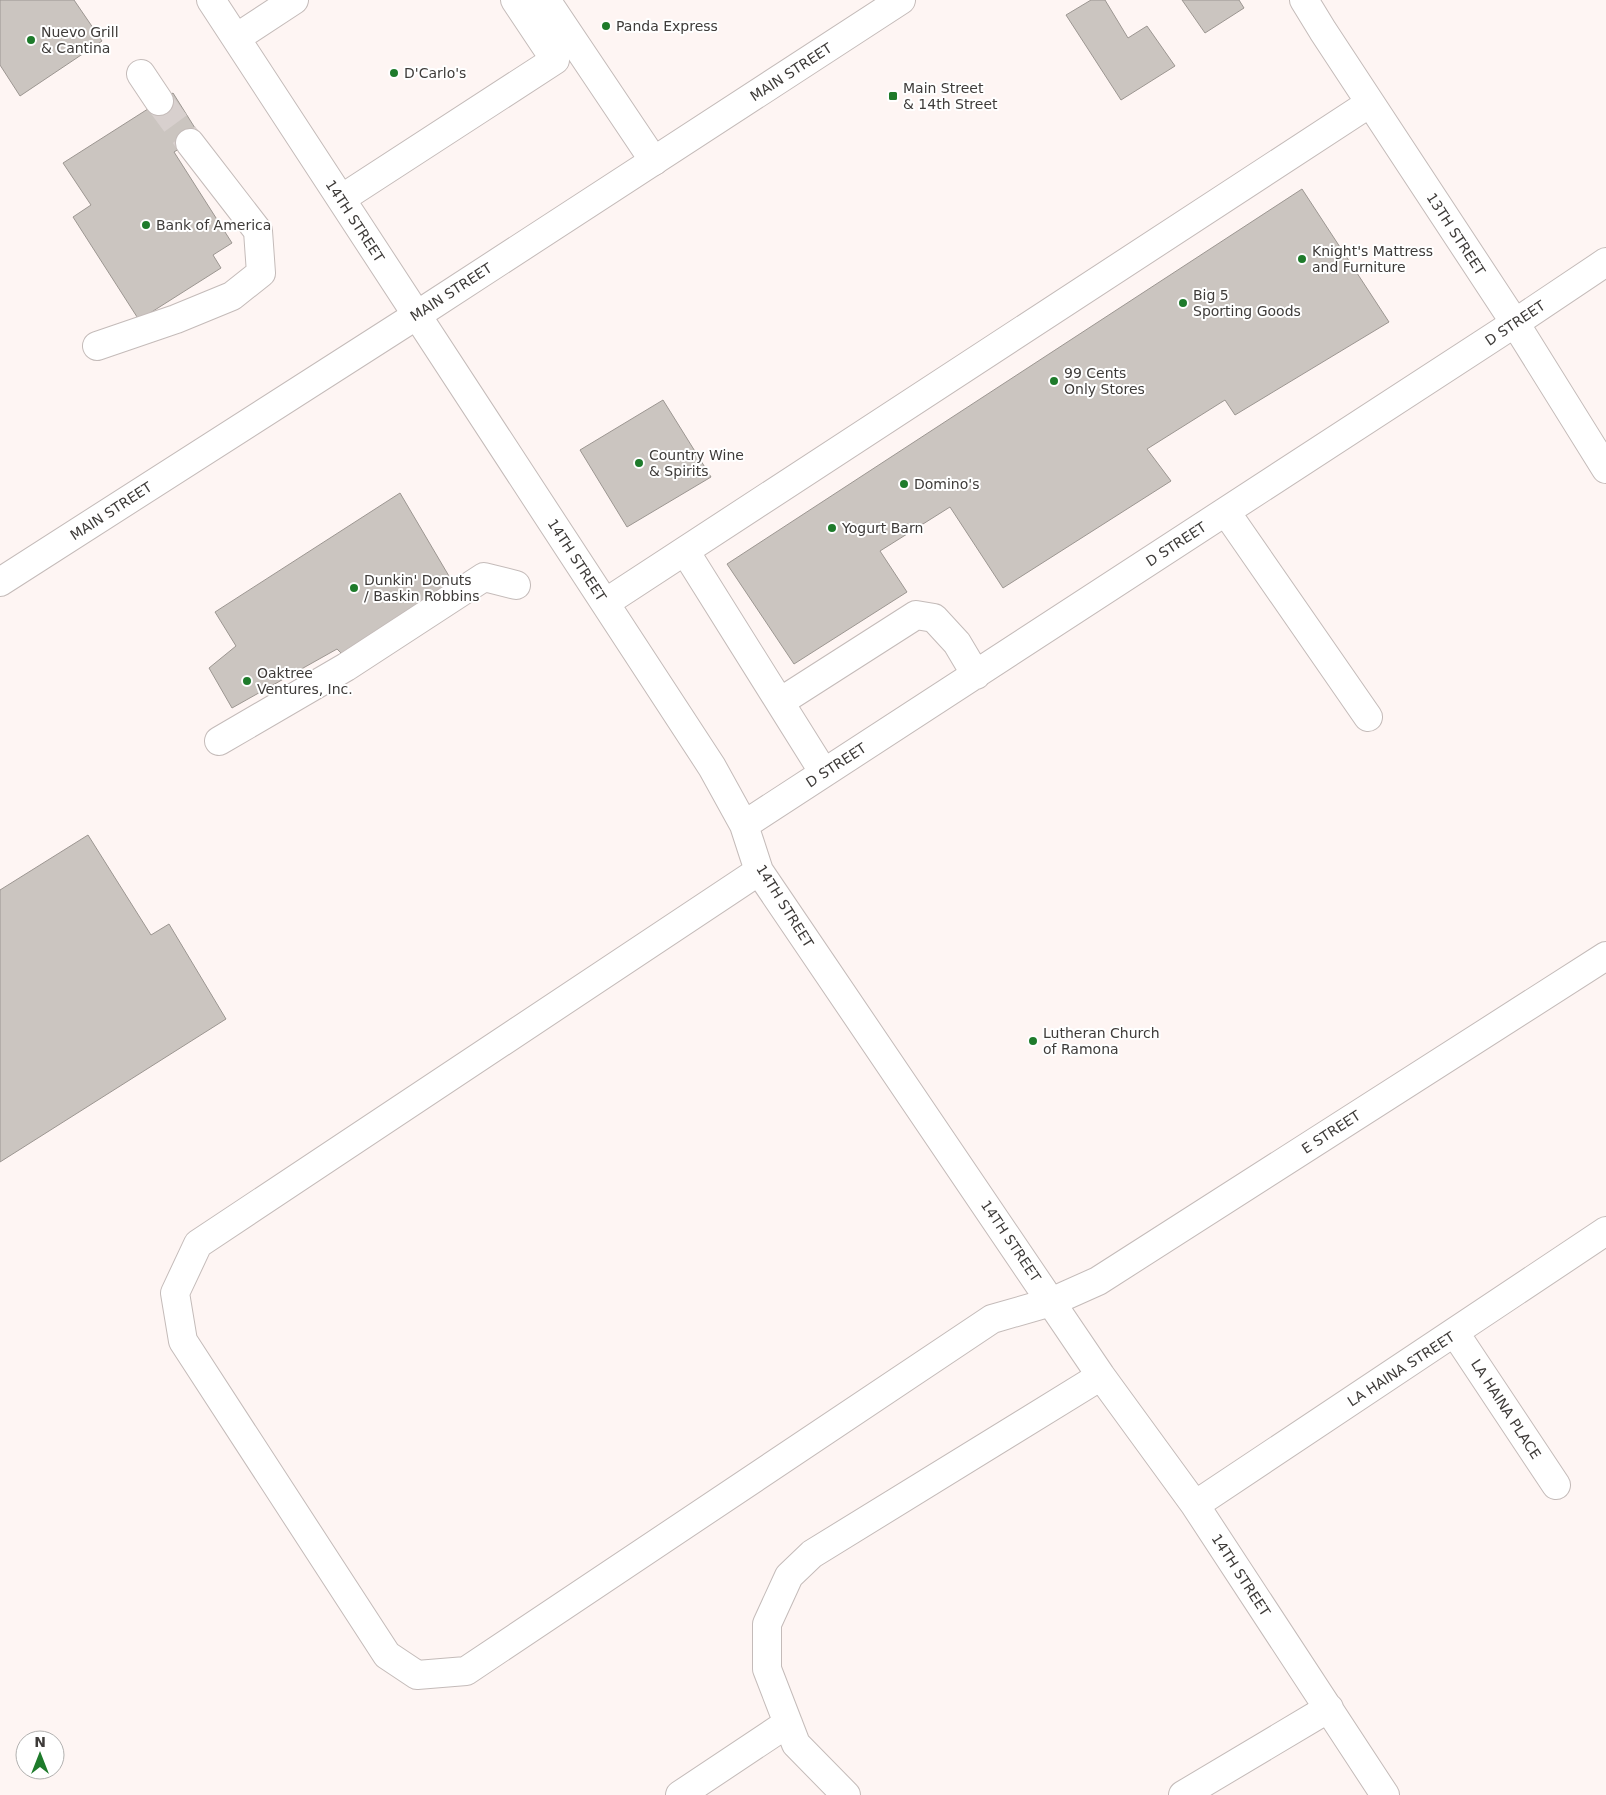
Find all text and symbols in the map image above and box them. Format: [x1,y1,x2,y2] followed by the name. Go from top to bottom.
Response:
[616,18,718,34] place label: Panda Express
[600,20,612,32] marker: Panda Express
[41,24,119,56] place label: Nuevo Grill & Cantina
[25,34,37,46] marker: Nuevo Grill & Cantina
[747,39,835,104] street label: MAIN STREET
[404,65,466,81] place label: D'Carlo's
[388,67,400,79] marker: D'Carlo's
[903,80,998,112] place label: Main Street & 14th Street
[887,90,899,102] marker: Main Street & 14th Street
[322,177,388,265] street label: 14TH STREET
[1423,190,1489,278] street label: 13TH STREET
[156,217,271,233] place label: Bank of America
[140,219,152,231] marker: Bank of America
[1312,243,1433,275] place label: Knight's Mattress and Furniture
[1296,253,1308,265] marker: Knight's Mattress and Furniture
[407,259,495,324] street label: MAIN STREET
[1193,287,1301,319] place label: Big 5 Sporting Goods
[1177,297,1189,309] marker: Big 5 Sporting Goods
[1482,297,1548,349] street label: D STREET
[1064,365,1145,397] place label: 99 Cents Only Stores
[1048,375,1060,387] marker: 99 Cents Only Stores
[649,447,744,479] place label: Country Wine & Spirits
[633,457,645,469] marker: Country Wine & Spirits
[914,476,979,492] place label: Domino's
[67,478,155,543] street label: MAIN STREET
[898,478,910,490] marker: Domino's
[544,516,610,604] street label: 14TH STREET
[1143,518,1210,569] street label: D STREET
[841,520,923,536] place label: Yogurt Barn
[826,522,838,534] marker: Yogurt Barn
[364,572,479,604] place label: Dunkin' Donuts / Baskin Robbins
[348,582,360,594] marker: Dunkin' Donuts / Baskin Robbins
[257,665,353,697] place label: Oaktree Ventures, Inc.
[241,675,253,687] marker: Oaktree Ventures, Inc.
[803,739,870,790] street label: D STREET
[753,862,817,951] street label: 14TH STREET
[1043,1025,1160,1057] place label: Lutheran Church of Ramona
[1027,1035,1039,1047] marker: Lutheran Church of Ramona
[1299,1107,1364,1157] street label: E STREET
[978,1197,1044,1285] street label: 14TH STREET
[1345,1328,1458,1410] street label: LA HAINA STREET
[1468,1356,1544,1462] street label: LA HAINA PLACE
[1208,1531,1274,1619] street label: 14TH STREET
[15,1730,65,1780] north arrow
[34,1734,46,1750] text: N

